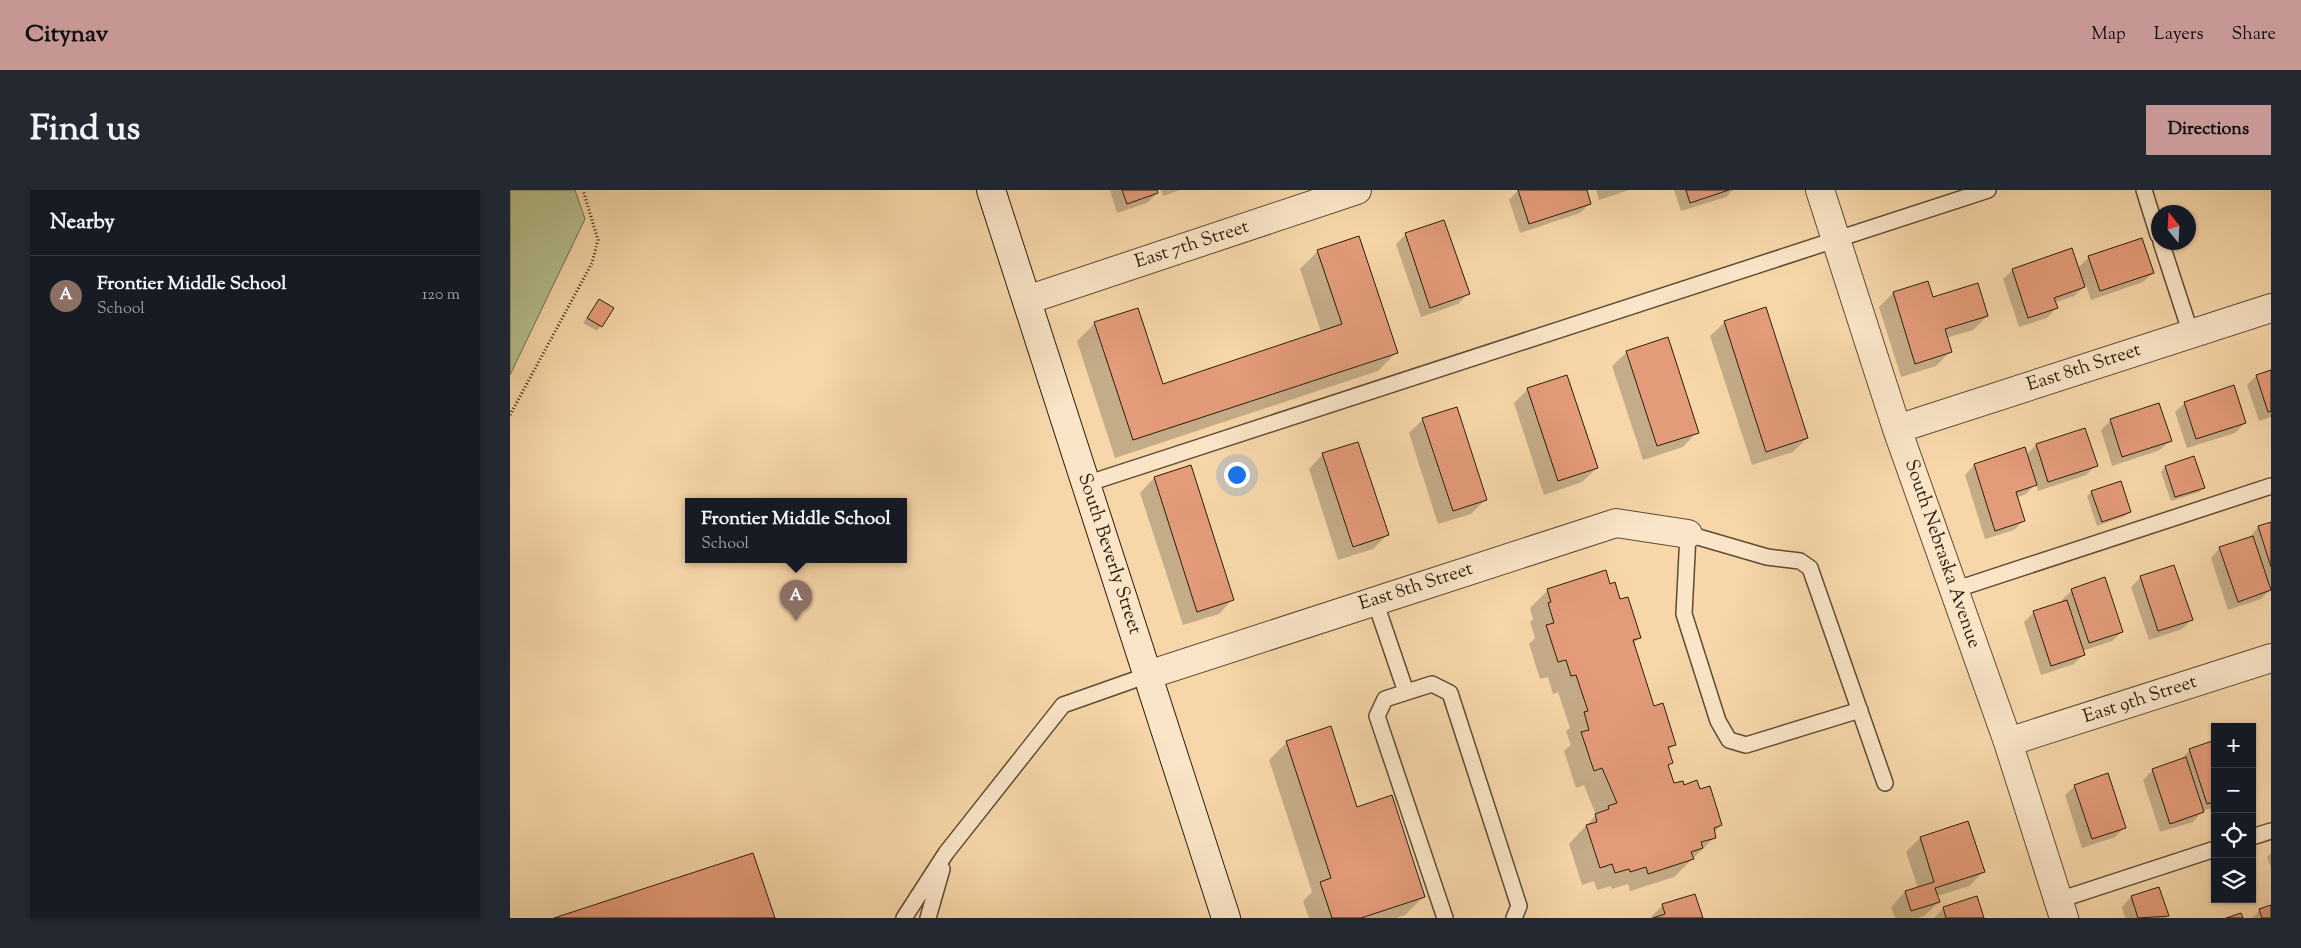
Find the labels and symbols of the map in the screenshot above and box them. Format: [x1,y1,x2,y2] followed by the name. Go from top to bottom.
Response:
[2151,205,2196,250] north arrow
[1131,214,1253,276] street label: East 7th Street
[2023,337,2145,399] street label: East 8th Street
[1897,456,1987,652] street label: South Nebraska Avenue
[1224,462,1250,488] your location
[1070,470,1148,638] street label: South Beverly Street
[1355,556,1477,618] street label: East 8th Street
[780,580,812,621] pin: A
[2080,669,2201,731] street label: East 9th Street

